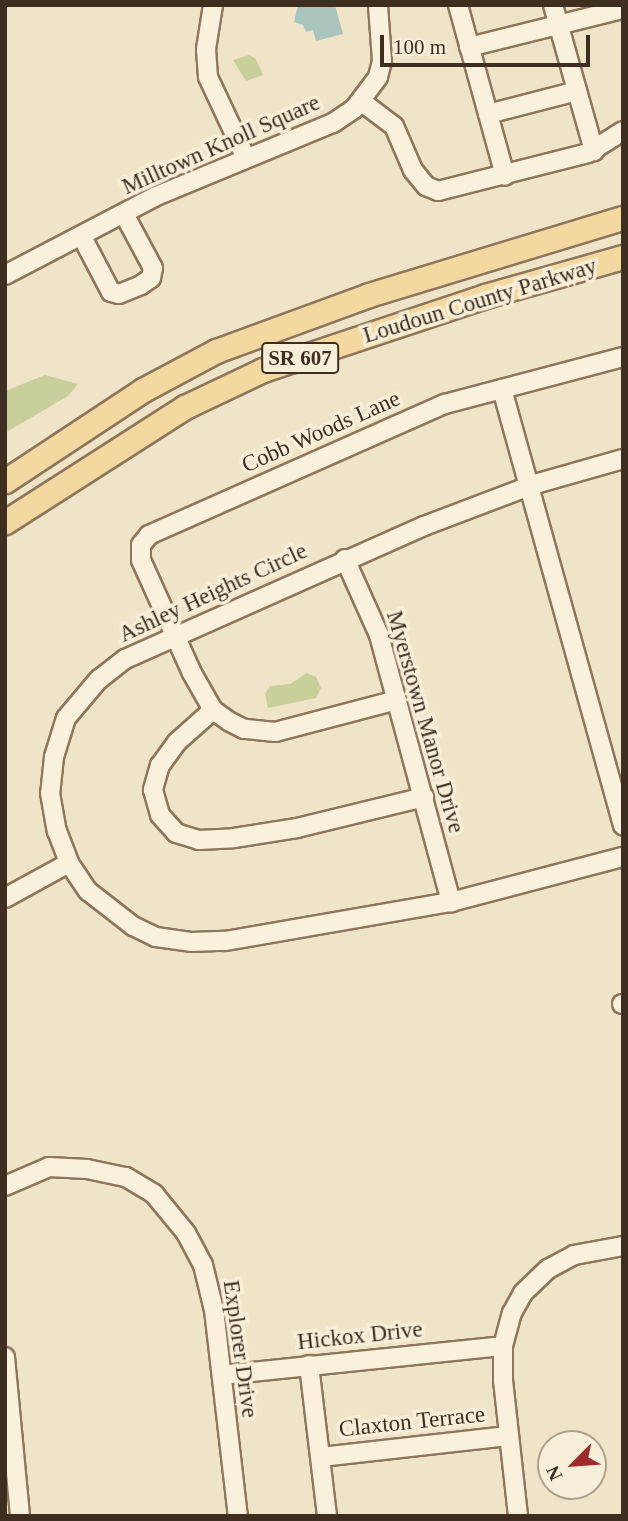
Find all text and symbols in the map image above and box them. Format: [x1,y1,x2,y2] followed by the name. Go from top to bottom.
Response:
[383,21,593,65] scale bar
[393,35,446,59] text: 100 m
[118,89,324,201] street label: Milltown Knoll Square
[360,252,600,350] street label: Loudoun County Parkway
[260,340,340,376] road number: SR 607
[237,385,405,479] street label: Cobb Woods Lane
[115,537,311,649] street label: Ashley Heights Circle
[380,608,470,836] street label: Myerstown Manor Drive
[217,1278,263,1420] street label: Explorer Drive
[296,1316,424,1356] street label: Hickox Drive
[337,1401,487,1443] street label: Claxton Terrace
[537,1430,607,1500] north arrow
[542,1463,567,1484] text: N

